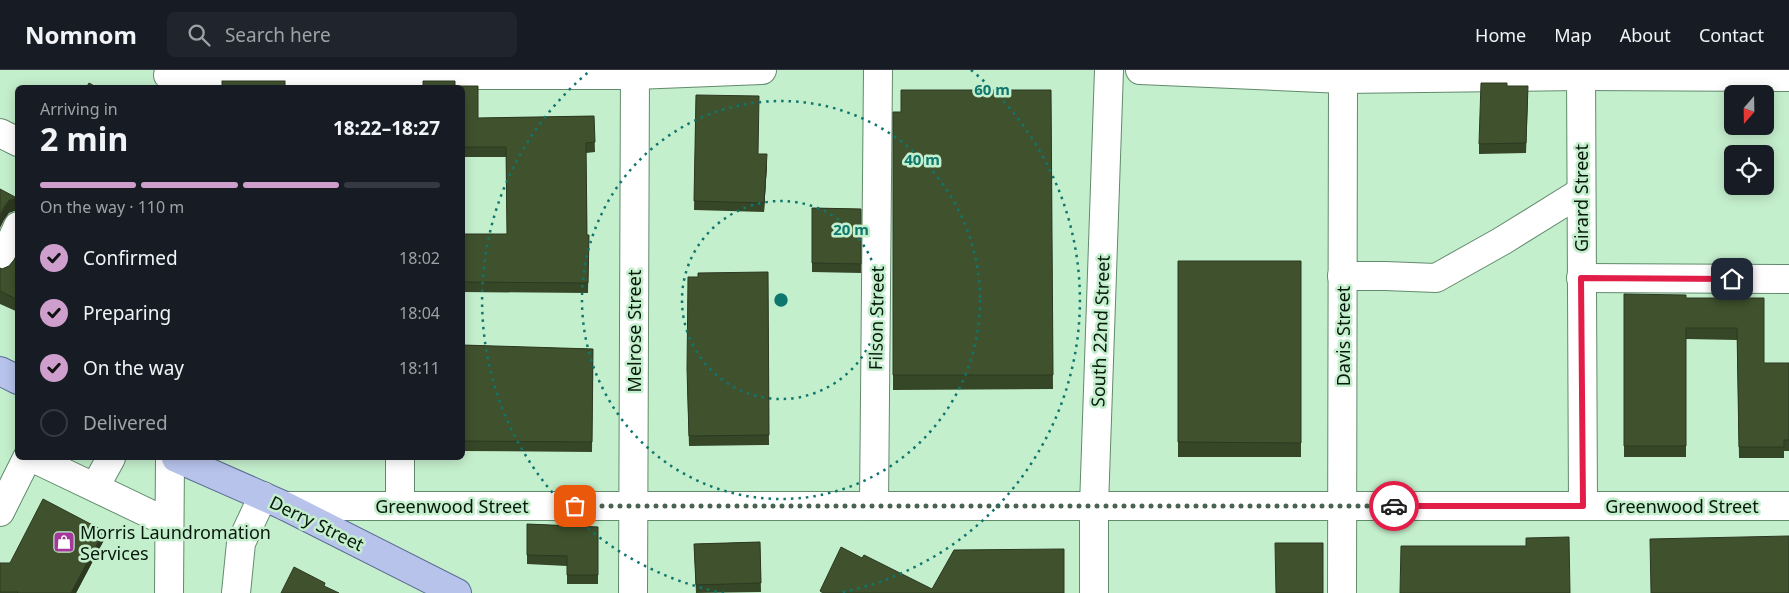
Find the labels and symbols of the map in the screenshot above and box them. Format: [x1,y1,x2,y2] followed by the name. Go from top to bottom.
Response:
[974,79,1010,99] text: 60 m
[1724,85,1774,135] north arrow
[1569,143,1593,252] street label: Girard Street
[904,149,940,169] text: 40 m
[833,219,869,239] text: 20 m
[1085,254,1115,407] street label: South 22nd Street
[1711,258,1753,300] pin
[863,265,889,370] street label: Filson Street
[622,269,646,392] street label: Melrose Street
[1331,285,1355,386] street label: Davis Street
[772,291,790,309] centre of rings
[1369,481,1419,531] courier
[554,485,596,527] pin
[266,490,369,556] street label: Derry Street
[375,494,529,518] street label: Greenwood Street
[1605,494,1759,518] street label: Greenwood Street
[80,520,271,565] place label: Morris Laundromation Services
[52,530,76,554] shop icon: Morris Laundromation Services

